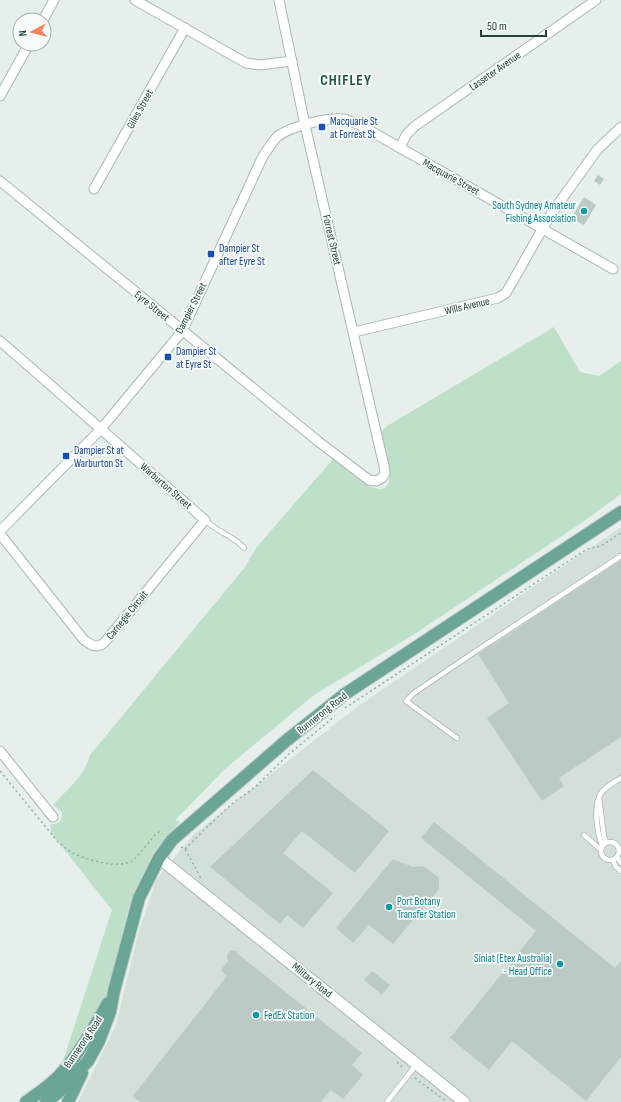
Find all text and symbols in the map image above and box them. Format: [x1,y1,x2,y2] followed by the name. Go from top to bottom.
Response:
[12,12,52,52] north arrow
[481,12,546,38] scale bar
[487,19,507,34] text: 50 m
[16,29,29,37] text: N
[467,48,523,94] street label: Lasseter Avenue
[320,71,372,90] district label: CHIFLEY
[124,87,156,131] street label: Giles Street
[330,115,379,141] place label: Macquarie St at Forrest St
[317,122,327,132] marker: Macquarie St at Forrest St
[420,156,482,198] street label: Macquarie Street
[492,199,576,225] place label: South Sydney Amateur Fishing Association
[579,206,589,216] marker: South Sydney Amateur Fishing Association
[320,213,344,267] street label: Forrest Street
[219,242,266,268] place label: Dampier St after Eyre St
[206,249,216,259] marker: Dampier St after Eyre St
[173,280,210,336] street label: Dampier Street
[132,288,173,324] street label: Eyre Street
[443,295,491,317] street label: Wills Avenue
[176,345,217,371] place label: Dampier St at Eyre St
[163,352,173,362] marker: Dampier St at Eyre St
[74,444,125,470] place label: Dampier St at Warburton St
[61,451,71,461] marker: Dampier St at Warburton St
[138,460,195,512] street label: Warburton Street
[103,587,151,642] street label: Carnegie Circuit
[294,689,350,737] street label: Bunnerong Road
[397,895,456,921] place label: Port Botany Transfer Station
[384,902,394,912] marker: Port Botany Transfer Station
[474,952,552,978] place label: Siniat (Etex Australia) - Head Office
[555,959,565,969] marker: Siniat (Etex Australia) - Head Office
[289,960,335,1000] street label: Military Road
[264,1009,315,1022] place label: FedEx Station
[251,1010,261,1020] marker: FedEx Station
[61,1013,105,1071] street label: Bunnerong Road

